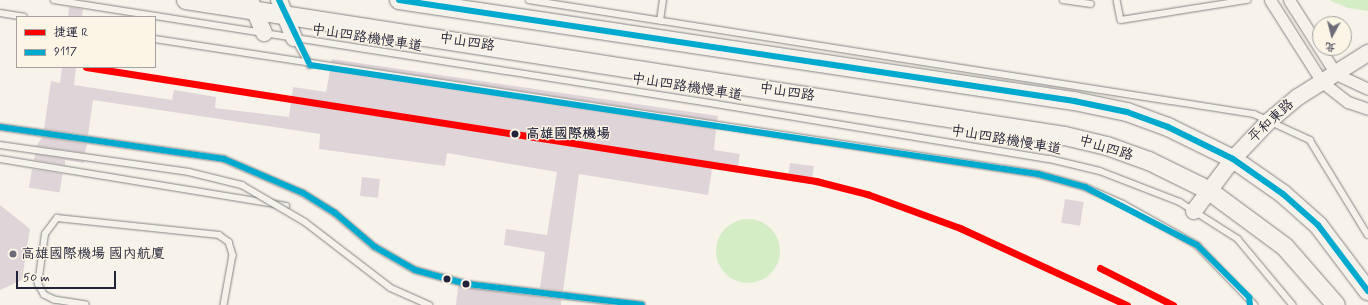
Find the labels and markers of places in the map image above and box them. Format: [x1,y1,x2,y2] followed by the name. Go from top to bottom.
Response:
[526,126,610,142] place label: 高雄國際機場
[508,127,522,141] marker: 高雄國際機場
[21,246,165,262] place label: 高雄國際機場 國內航廈
[8,249,18,259] marker: 高雄國際機場 國內航廈
[442,274,452,284] unlabelled marker
[461,279,471,289] unlabelled marker

